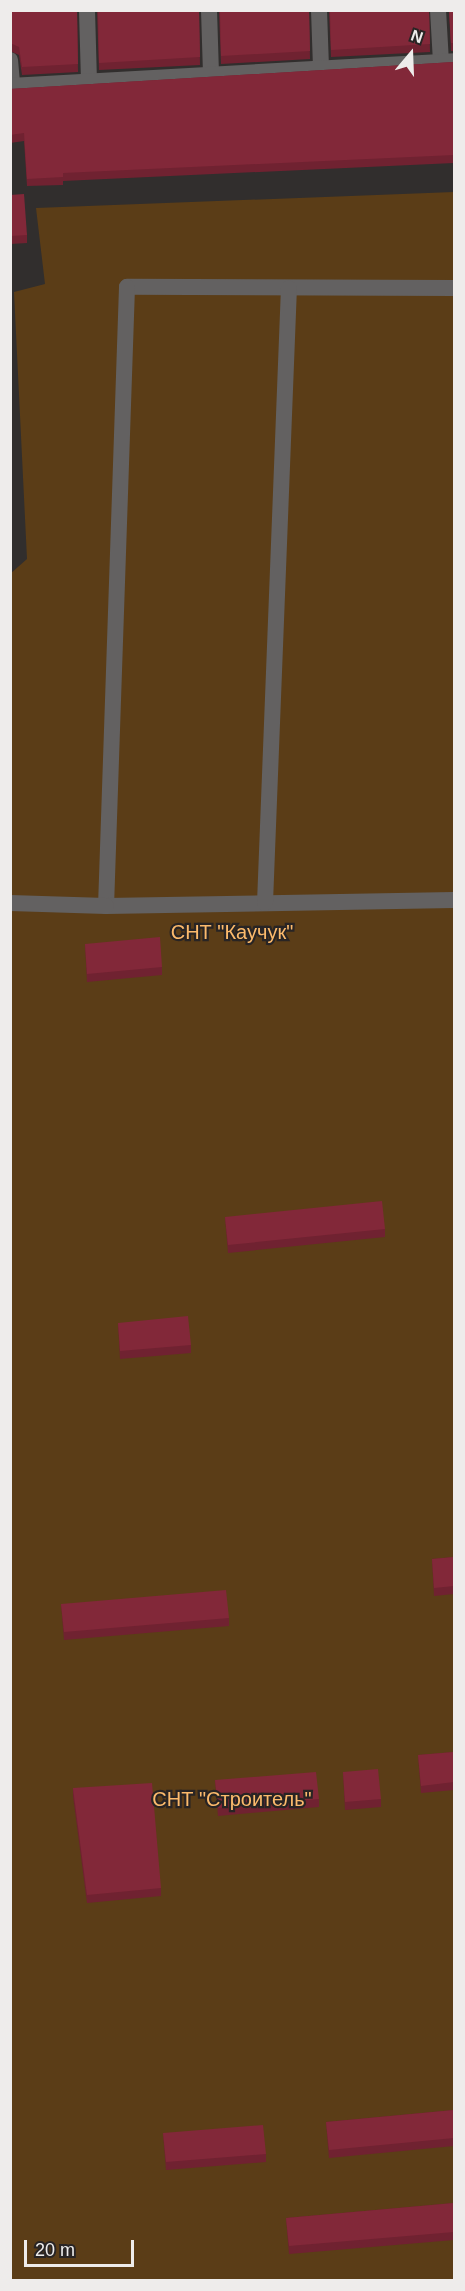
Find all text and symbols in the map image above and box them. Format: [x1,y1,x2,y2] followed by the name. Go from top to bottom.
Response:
[381,24,441,84] north arrow
[409,27,425,46] text: N
[171,920,293,944] park label: СНТ "Каучук"
[152,1787,312,1811] park label: СНТ "Строитель"
[27,2228,136,2266] scale bar
[35,2240,75,2260] text: 20 m

